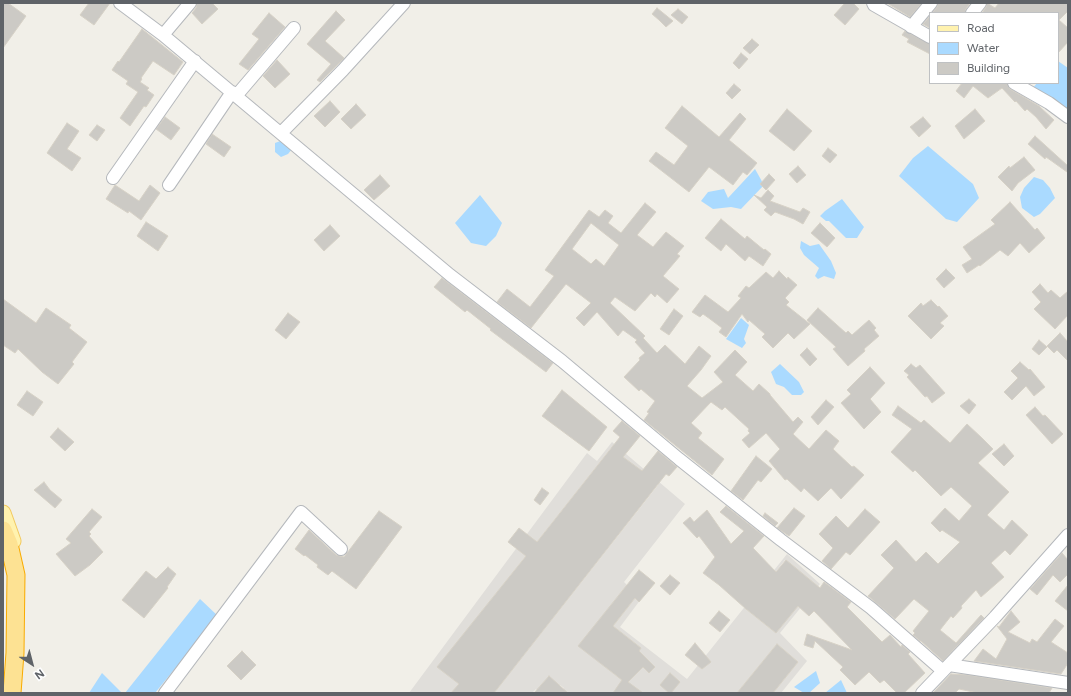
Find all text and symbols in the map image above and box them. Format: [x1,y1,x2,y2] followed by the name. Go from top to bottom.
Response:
[929,12,1059,84] legend
[967,21,995,35] text: Road
[967,41,999,55] text: Water
[967,61,1010,75] text: Building
[12,644,52,684] north arrow
[32,666,47,682] text: N

